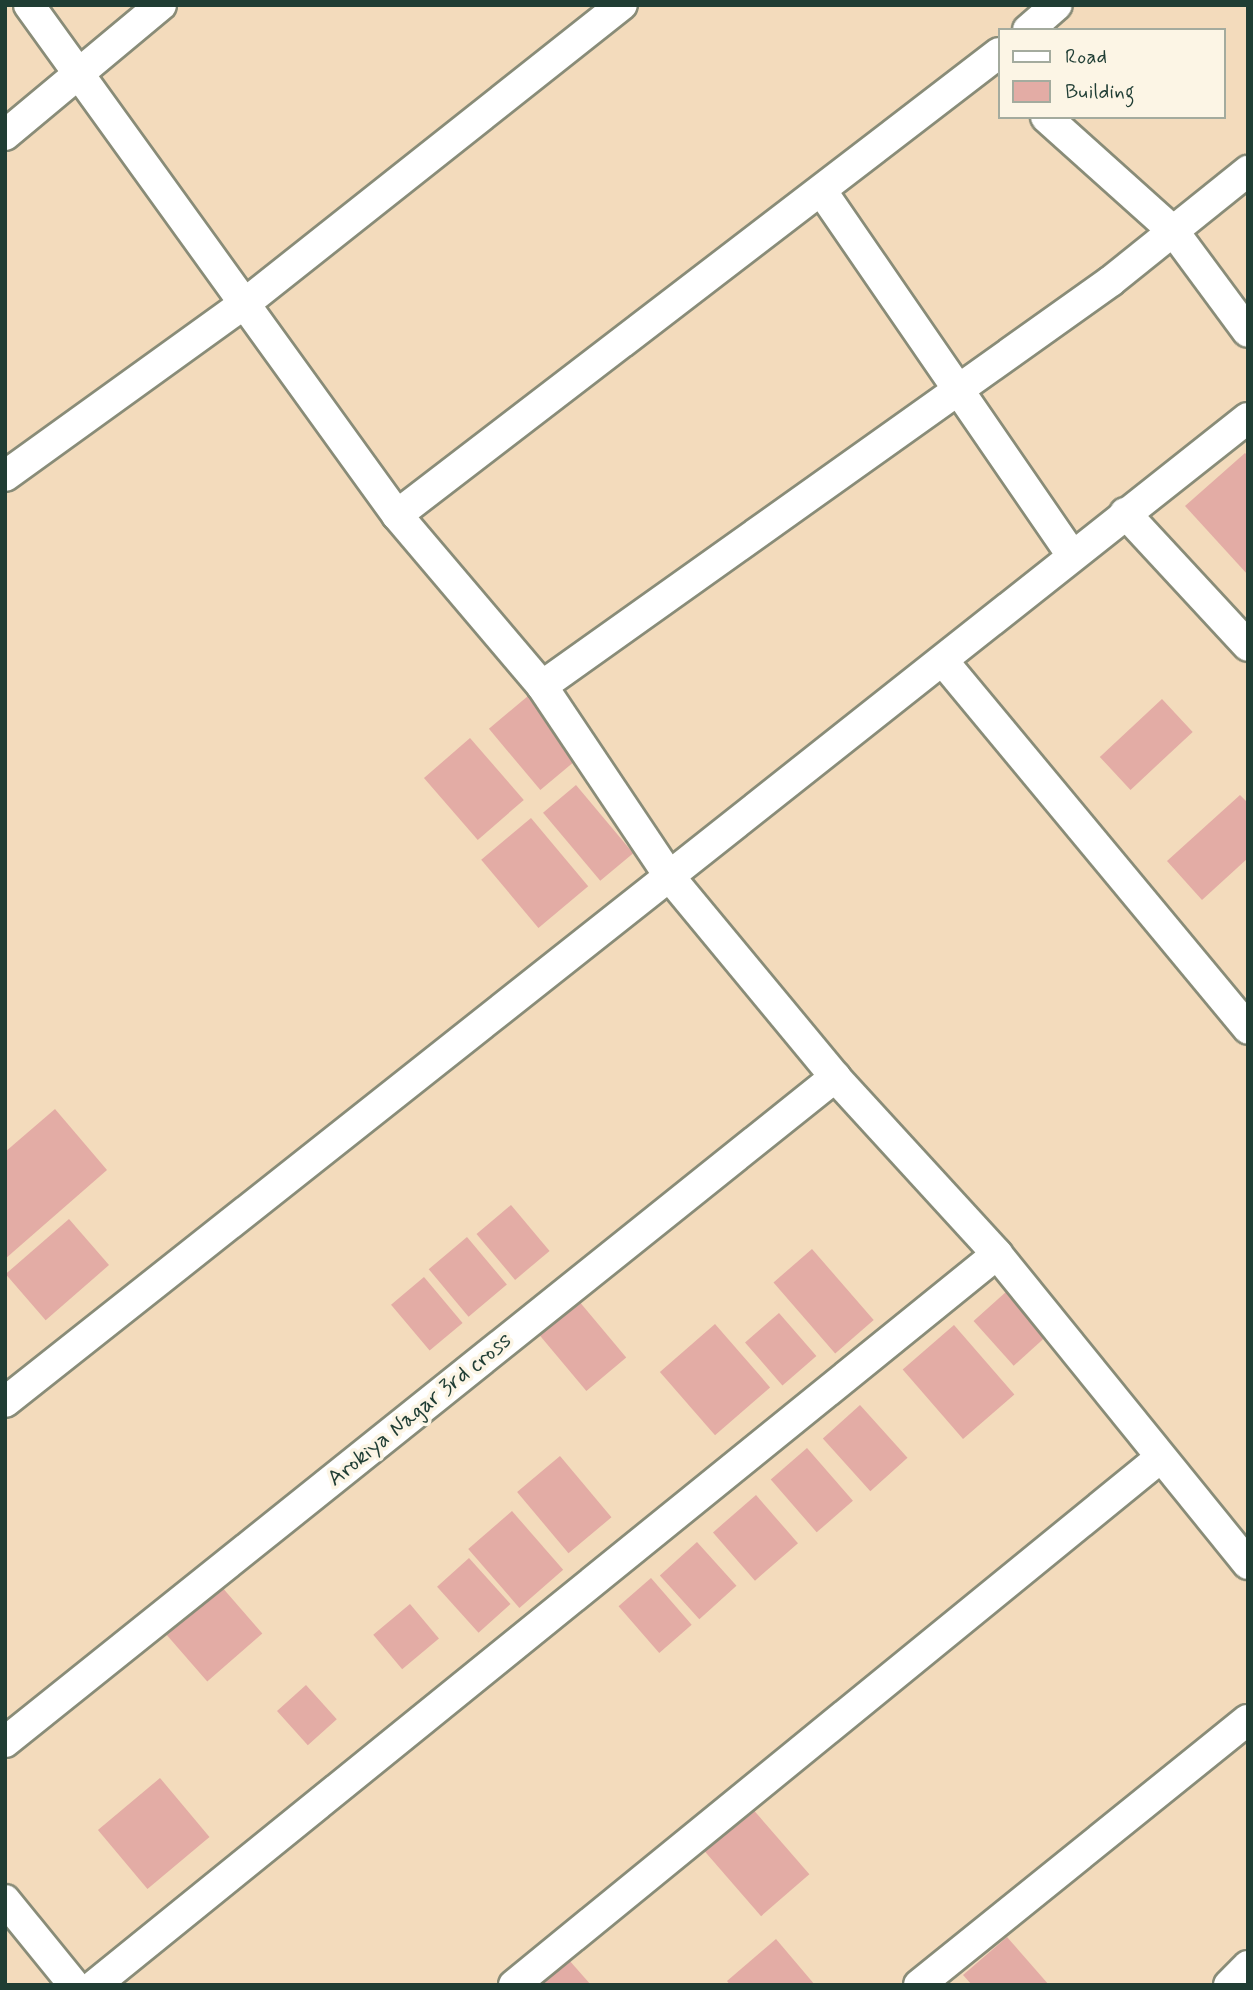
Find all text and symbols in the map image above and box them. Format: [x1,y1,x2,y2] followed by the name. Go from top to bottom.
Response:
[998,28,1225,119] legend
[1065,43,1107,71] text: Road
[1065,78,1135,106] text: Building
[322,1327,518,1493] street label: Arokiya Nagar 3rd cross

